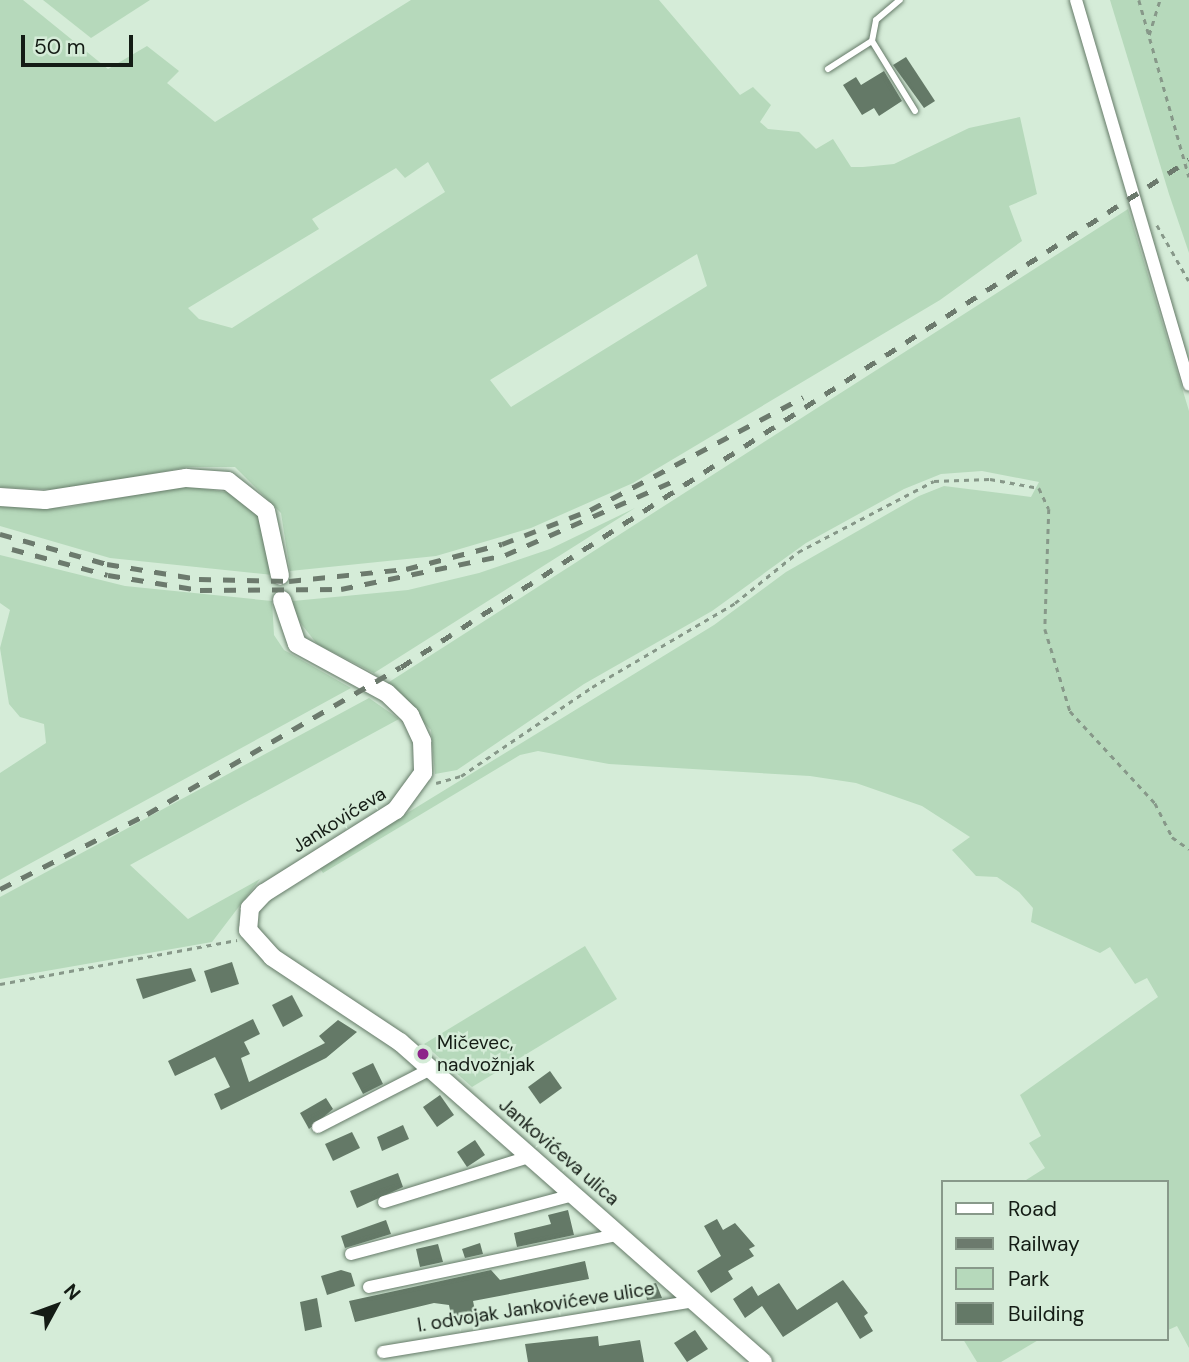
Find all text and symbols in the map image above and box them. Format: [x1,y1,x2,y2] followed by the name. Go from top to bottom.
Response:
[24,21,136,65] scale bar
[34,33,85,61] text: 50 m
[288,782,390,858] street label: Jankovićeva
[437,1032,535,1076] place label: Mičevec, nadvožnjak
[415,1046,431,1062] marker: Mičevec, nadvožnjak
[494,1093,624,1211] street label: Jankovićeva ulica
[940,1180,1168,1341] legend
[1008,1195,1057,1223] text: Road
[1008,1230,1080,1258] text: Railway
[1008,1265,1049,1293] text: Park
[21,1271,91,1341] north arrow
[416,1277,656,1337] street label: I. odvojak Jankovićeve ulice
[58,1278,86,1305] text: N
[1008,1300,1084,1328] text: Building

